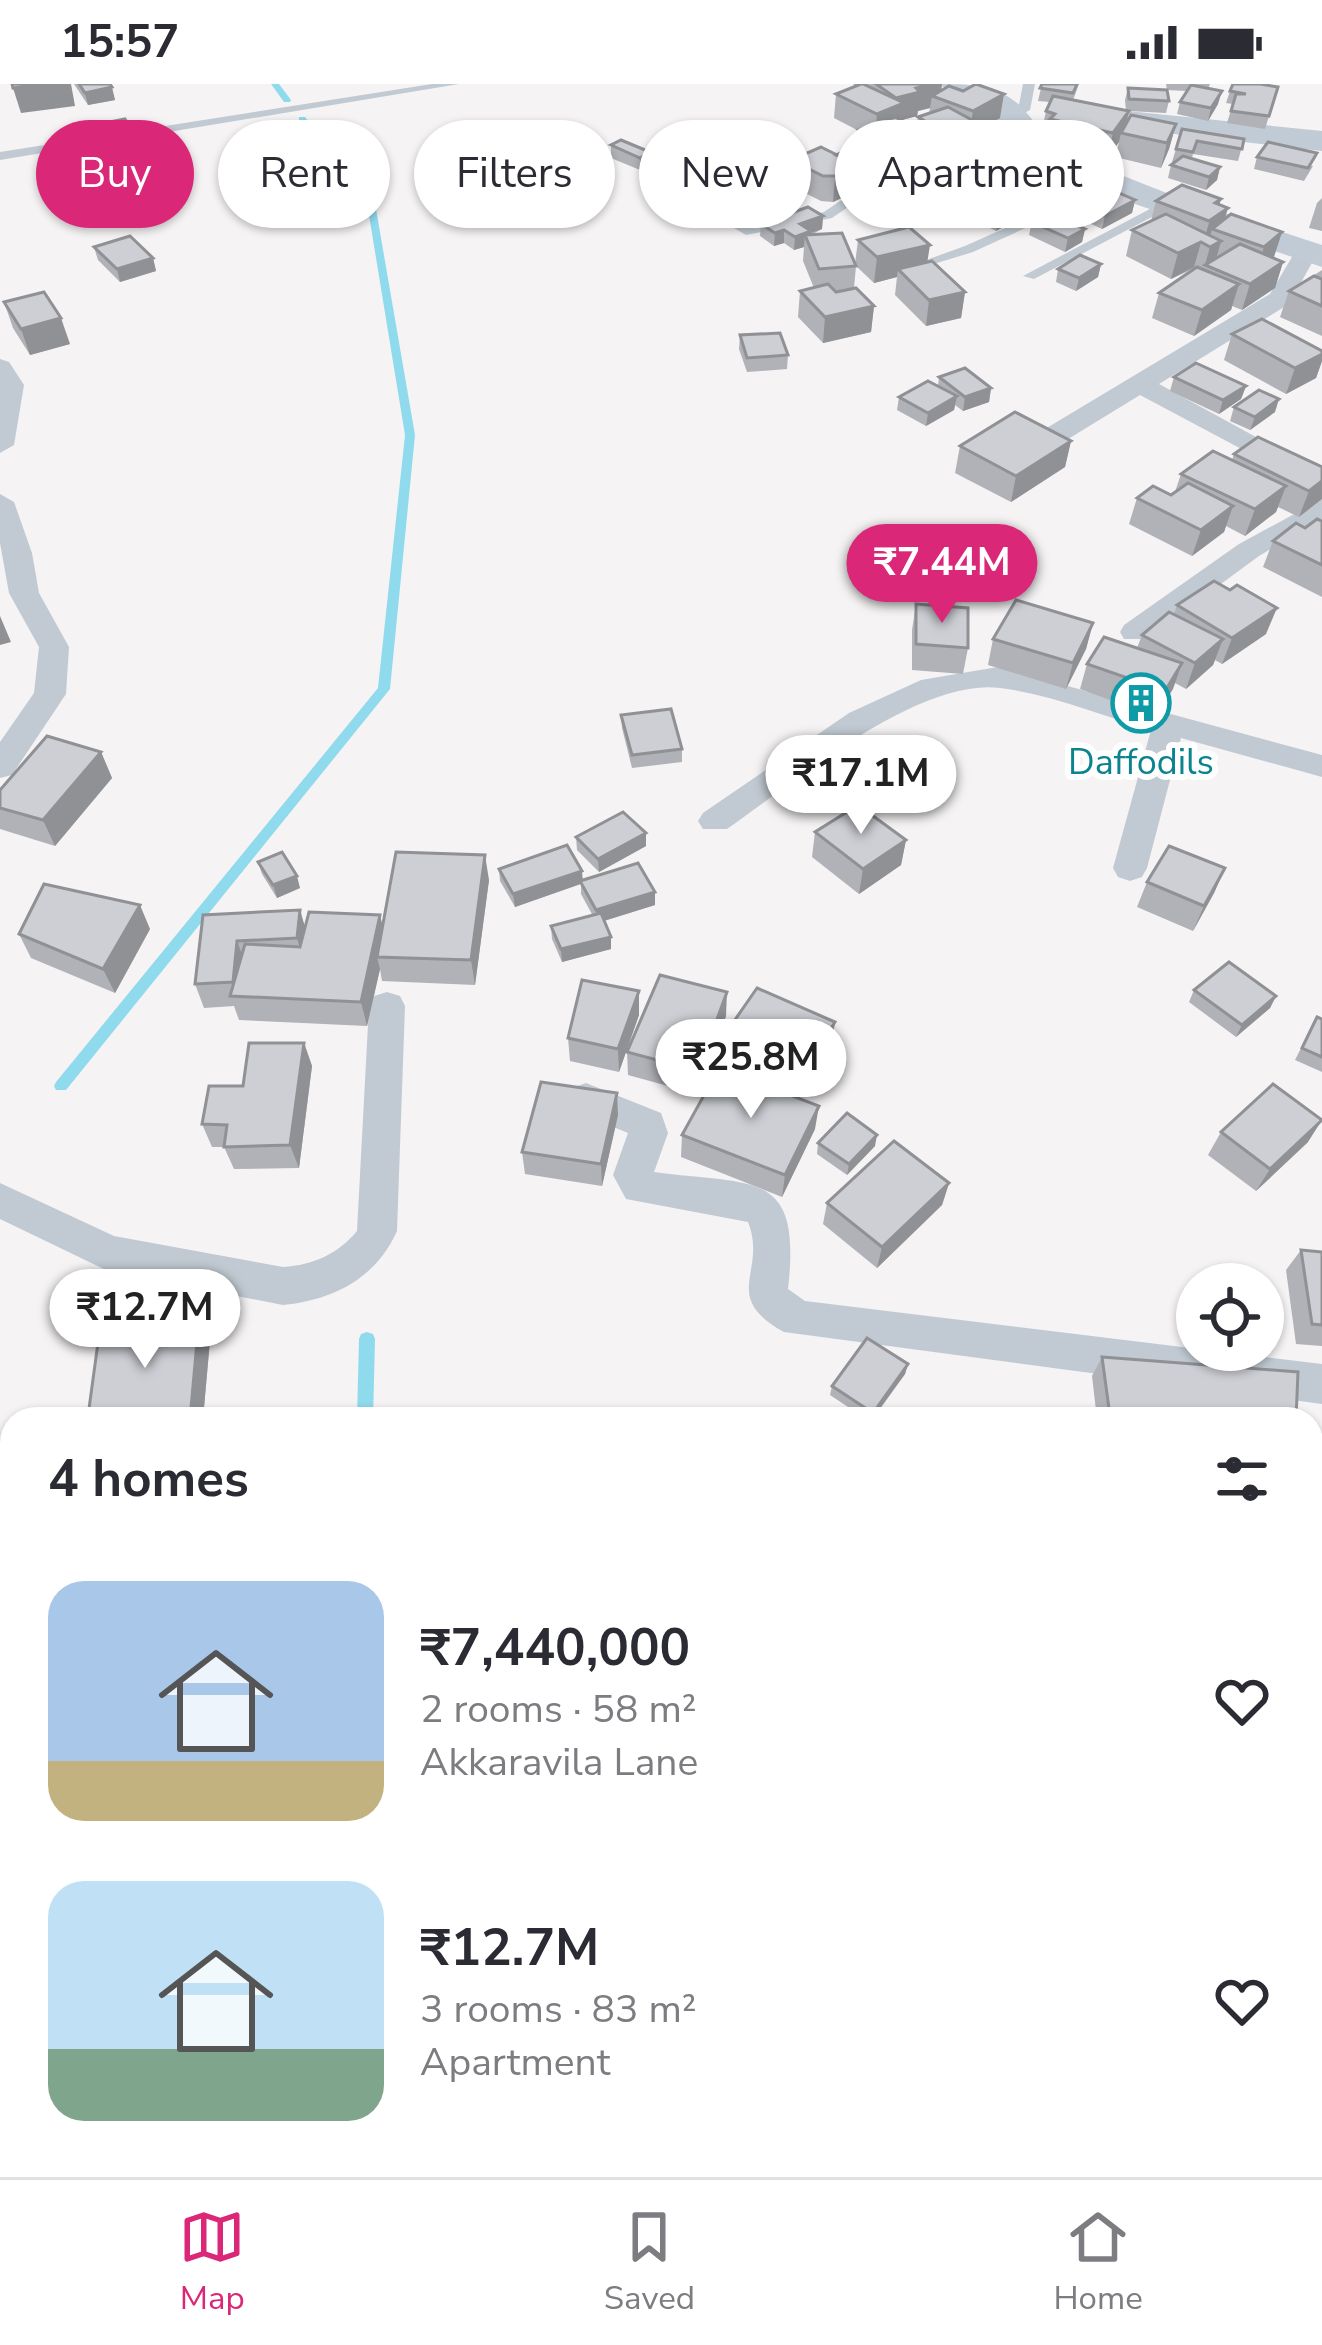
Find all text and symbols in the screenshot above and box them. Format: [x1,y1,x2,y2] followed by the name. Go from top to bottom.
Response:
[60,12,179,73] text: 15:57
[36,120,194,228] chip: Buy
[218,120,390,228] chip: Rent
[414,120,615,228] chip: Filters
[639,120,811,228] chip: New
[835,120,1124,228] chip: Apartment
[844,524,1040,626] pin: ₹7.44M
[873,536,1011,589] text: ₹7.44M
[1110,672,1172,734] building icon: Daffodils
[763,735,959,837] pin: ₹17.1M
[1068,738,1214,787] place label: Daffodils
[792,747,930,800] text: ₹17.1M
[653,1019,849,1121] pin: ₹25.8M
[682,1031,820,1084] text: ₹25.8M
[1176,1263,1284,1371] map controls
[1176,1263,1284,1371] button: locate
[47,1269,243,1371] pin: ₹12.7M
[76,1281,214,1334] text: ₹12.7M
[48,1444,249,1514] text: 4 homes
[1209,1446,1275,1512] icon: filters
[420,1613,690,1683] text: ₹7,440,000
[144,1629,288,1773] icon: home
[1209,1668,1275,1734] icon: heart
[420,1683,697,1736] text: 2 rooms · 58 m²
[420,1736,698,1789] text: Akkaravila Lane
[420,1913,599,1983] text: ₹12.7M
[144,1929,288,2073] icon: home
[1209,1968,1275,2034] icon: heart
[420,1983,697,2036] text: 3 rooms · 83 m²
[420,2036,610,2089] text: Apartment
[179,2204,245,2321] tab: Map
[604,2204,695,2321] tab: Saved
[1053,2204,1143,2321] tab: Home

